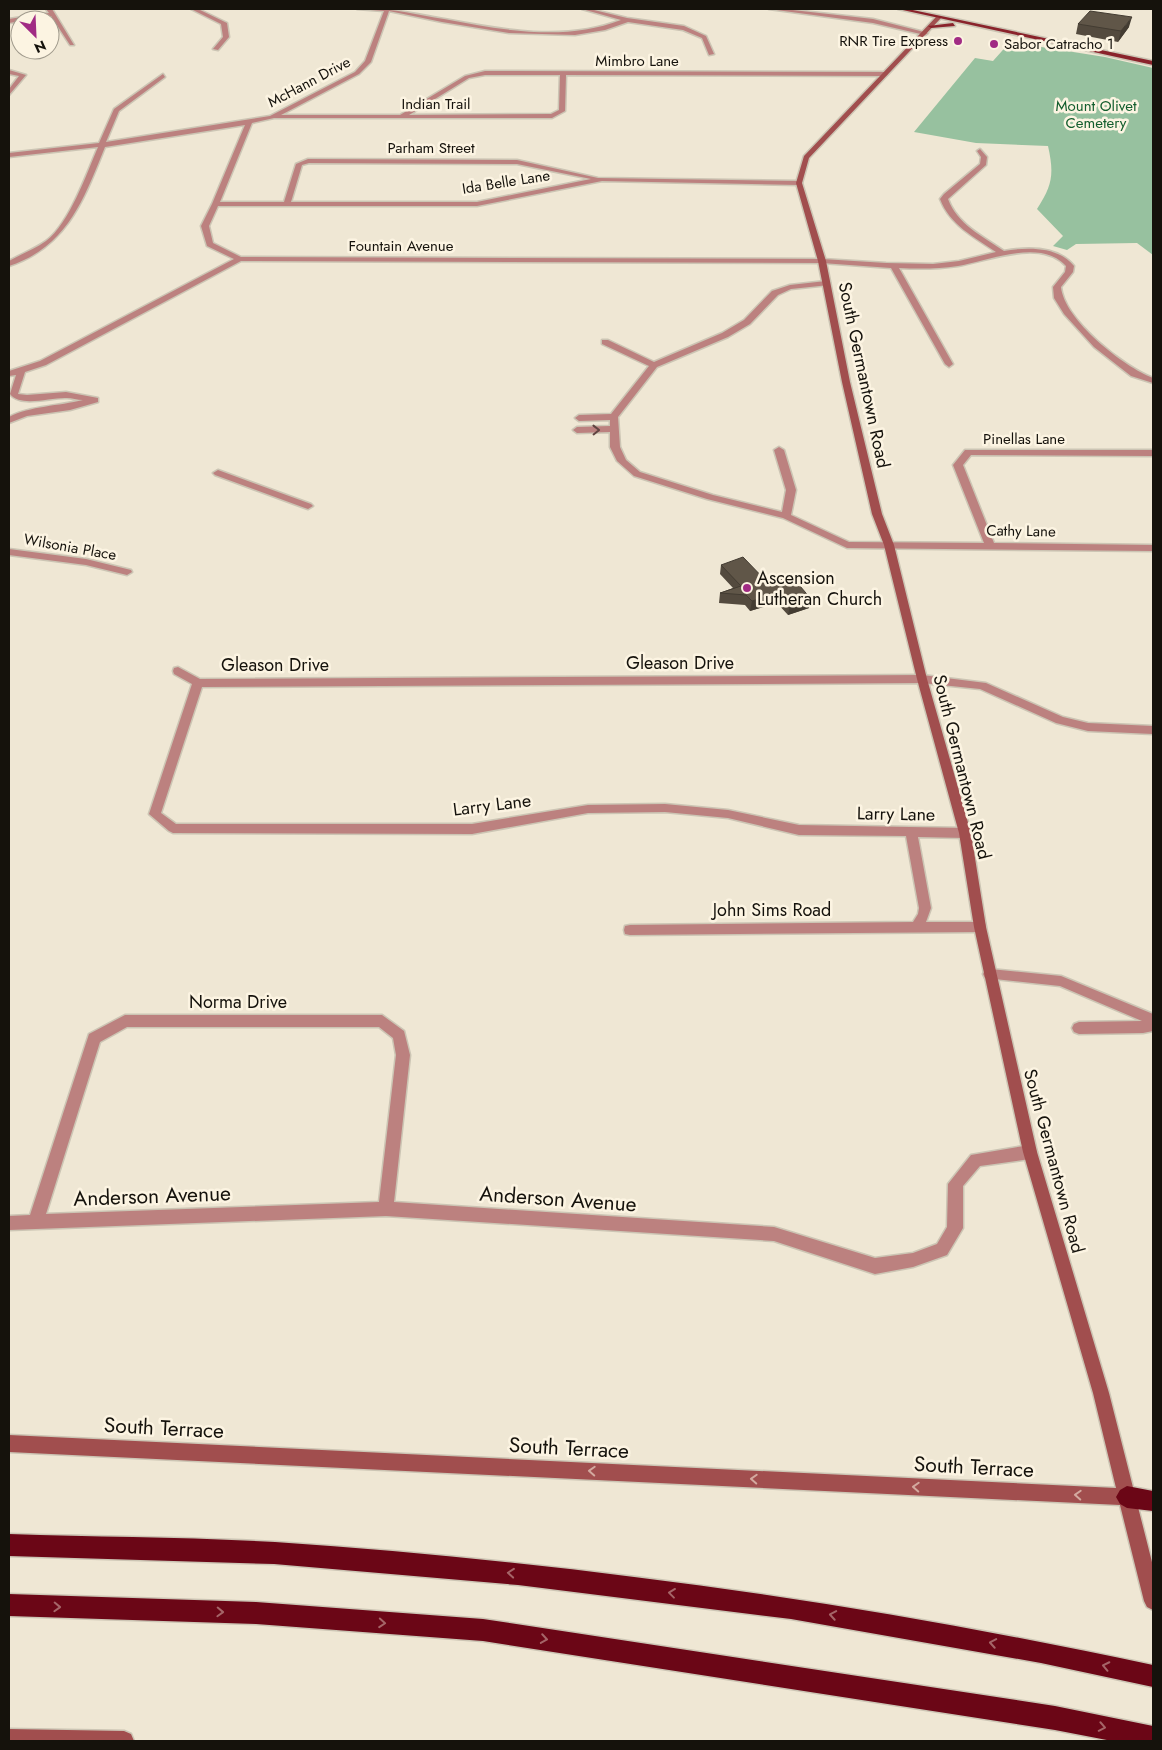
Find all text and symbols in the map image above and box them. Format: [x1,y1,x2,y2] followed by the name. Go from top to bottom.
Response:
[10,10,60,60] north arrow
[839,30,948,52] place label: RNR Tire Express
[1004,33,1114,55] place label: Sabor Catracho 1
[31,35,49,58] text: N
[952,35,964,47] marker: RNR Tire Express
[988,38,1000,50] marker: Sabor Catracho 1
[595,50,679,72] street label: Mimbro Lane
[264,51,355,113] street label: McHann Drive
[401,93,471,115] street label: Indian Trail
[1055,95,1137,134] park label: Mount Olivet Cemetery
[387,137,475,159] street label: Parham Street
[460,164,552,200] street label: Ida Belle Lane
[349,235,454,257] street label: Fountain Avenue
[832,280,896,470] street label: South Germantown Road
[592,425,600,435] one-way arrow
[983,428,1065,450] street label: Pinellas Lane
[986,519,1056,543] street label: Cathy Lane
[22,528,118,566] street label: Wilsonia Place
[757,565,882,612] place label: Ascension Lutheran Church
[741,582,753,594] marker: Ascension Lutheran Church
[626,650,734,676] street label: Gleason Drive
[221,652,329,678] street label: Gleason Drive
[926,672,998,862] street label: South Germantown Road
[451,787,533,823] street label: Larry Lane
[857,800,935,828] street label: Larry Lane
[711,897,831,923] street label: John Sims Road
[189,989,287,1015] street label: Norma Drive
[1017,1066,1091,1256] street label: South Germantown Road
[73,1178,231,1214] street label: Anderson Avenue
[478,1179,638,1219] street label: Anderson Avenue
[103,1410,225,1446] street label: South Terrace
[508,1430,630,1466] street label: South Terrace
[913,1449,1035,1485] street label: South Terrace
[587,1466,595,1477] one-way arrow
[750,1474,758,1484] one-way arrow
[912,1481,920,1492] one-way arrow
[1074,1489,1082,1500] one-way arrow
[506,1568,514,1579] one-way arrow
[668,1588,676,1599] one-way arrow
[54,1601,62,1612] one-way arrow
[216,1607,224,1617] one-way arrow
[828,1611,837,1621] one-way arrow
[378,1617,386,1628] one-way arrow
[539,1634,548,1644] one-way arrow
[989,1639,997,1649] one-way arrow
[1101,1661,1110,1672] one-way arrow
[1098,1722,1107,1732] one-way arrow

